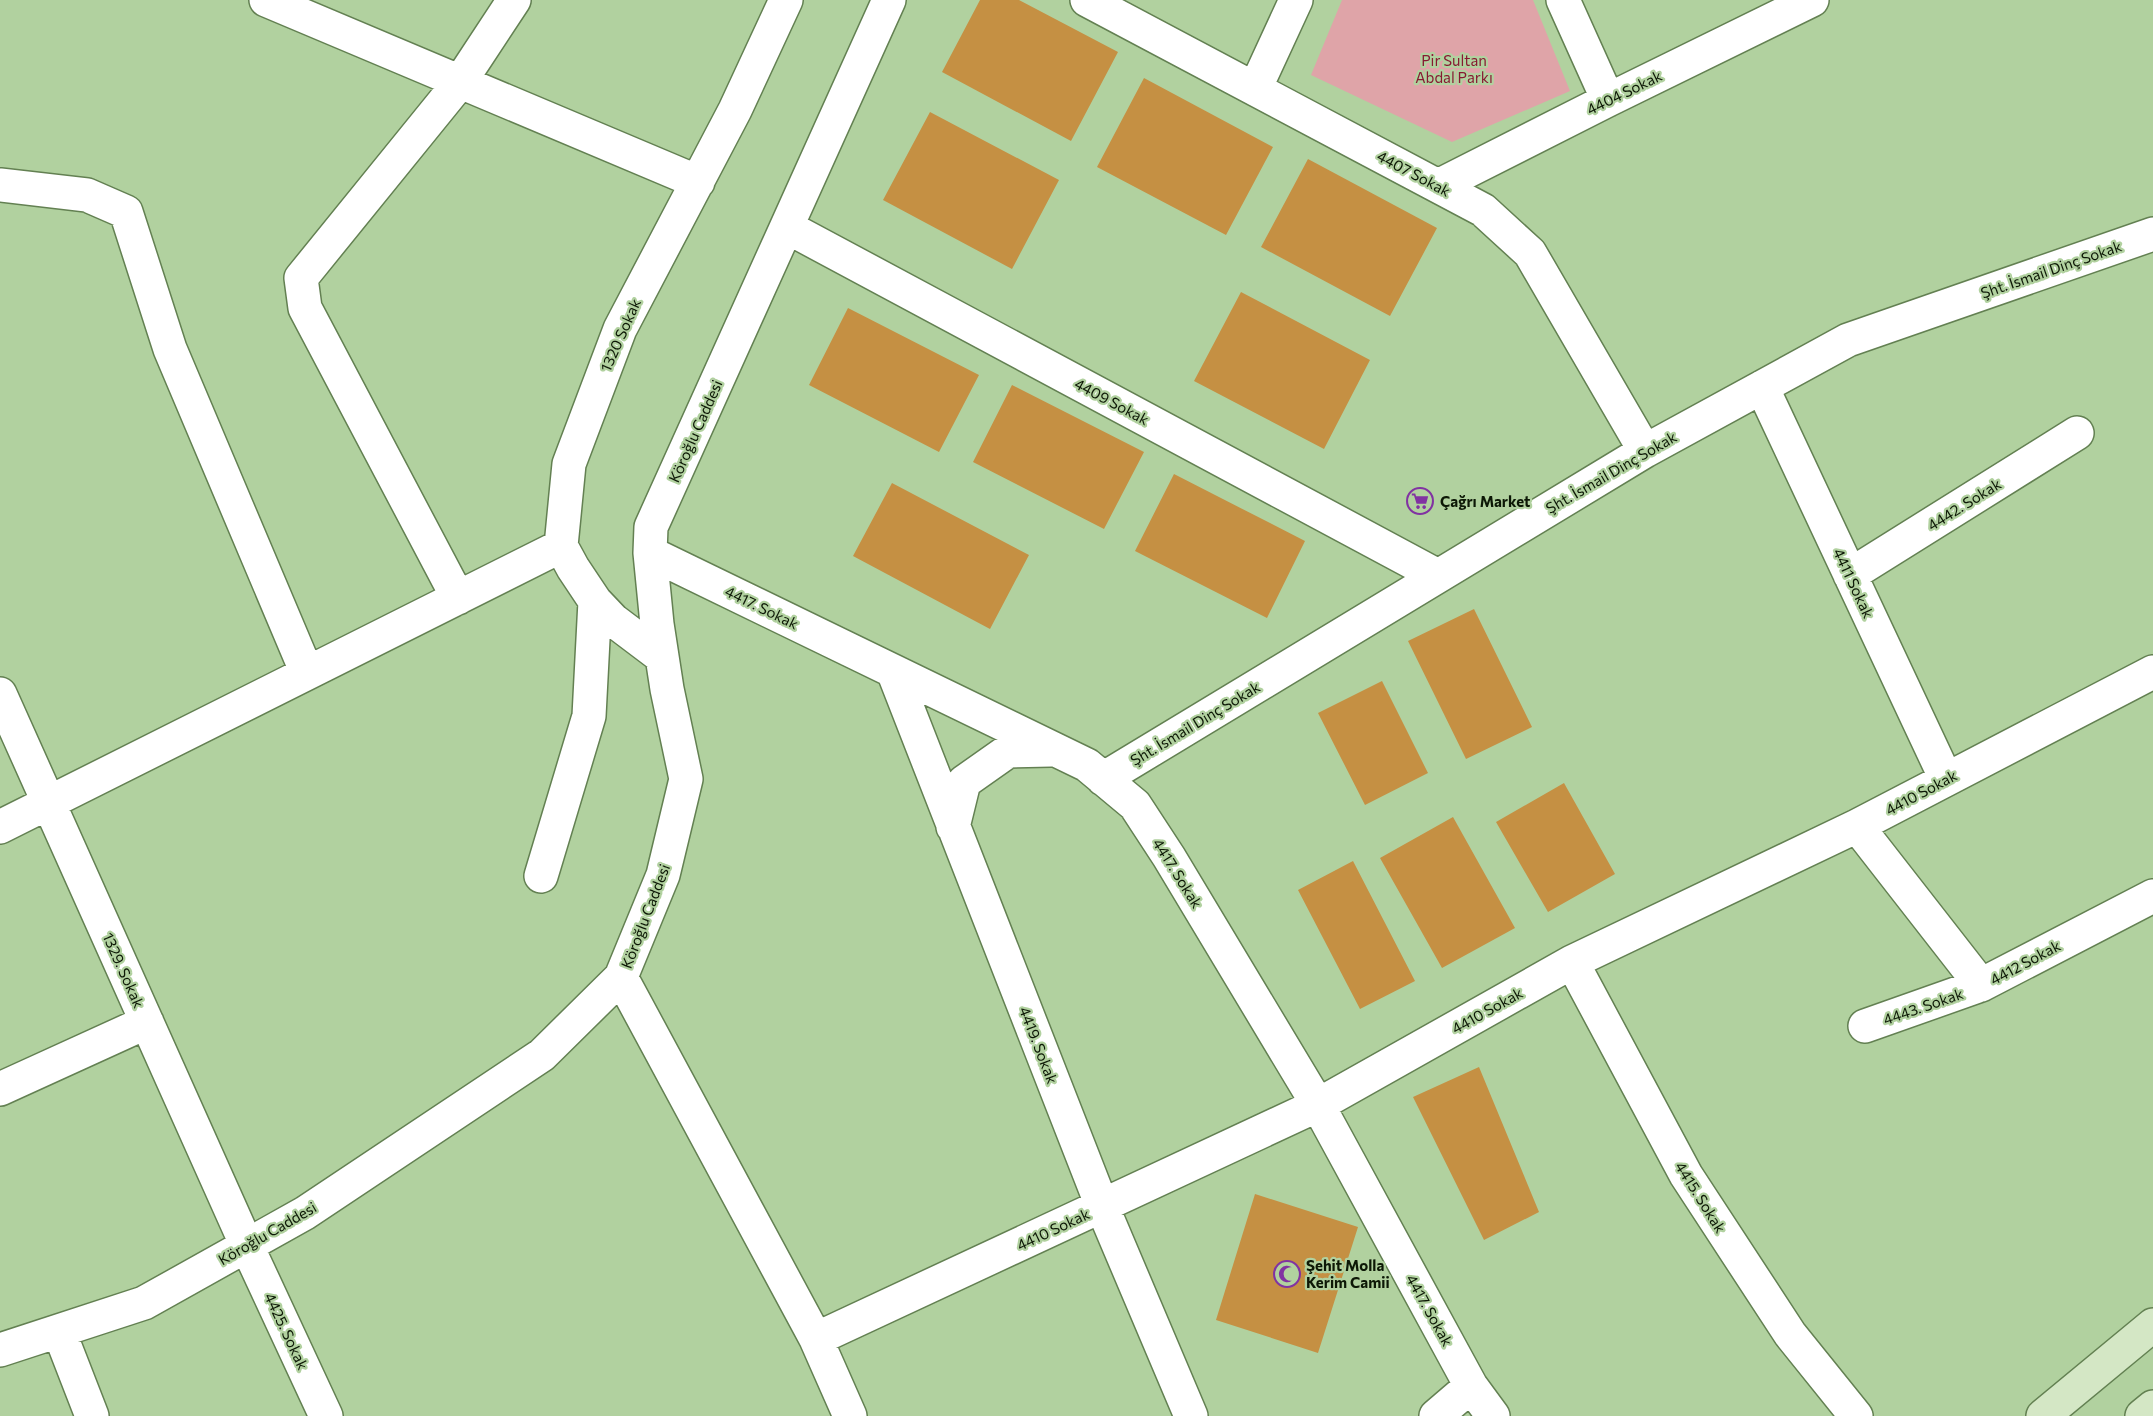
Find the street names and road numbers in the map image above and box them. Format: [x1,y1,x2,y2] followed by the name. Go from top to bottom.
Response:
[1583,66,1665,118] street label: 4404 Sokak
[1374,146,1454,200] street label: 4407 Sokak
[1978,236,2124,302] street label: Şht. İsmail Dinç Sokak
[596,296,644,374] street label: 1320 Sokak
[1072,374,1152,428] street label: 4409 Sokak
[664,377,726,485] street label: Köroğlu Caddesi
[1542,427,1680,517] street label: Şht. İsmail Dinç Sokak
[1924,474,2004,534] street label: 4442. Sokak
[1830,545,1878,621] street label: 4411 Sokak
[722,582,802,632] street label: 4417. Sokak
[1127,677,1263,769] street label: Şht. İsmail Dinç Sokak
[1882,766,1960,818] street label: 4410 Sokak
[1149,835,1207,911] street label: 4417. Sokak
[617,861,673,971] street label: Köroğlu Caddesi
[99,930,149,1010] street label: 1329. Sokak
[1987,936,2063,988] street label: 4412 Sokak
[1448,983,1526,1037] street label: 4410 Sokak
[1881,984,1965,1028] street label: 4443. Sokak
[1016,1004,1062,1086] street label: 4419. Sokak
[1672,1158,1730,1236] street label: 4415. Sokak
[215,1198,319,1268] street label: Köroğlu Caddesi
[1014,1204,1092,1254] street label: 4410 Sokak
[1403,1271,1457,1349] street label: 4417. Sokak
[261,1290,313,1372] street label: 4425. Sokak

